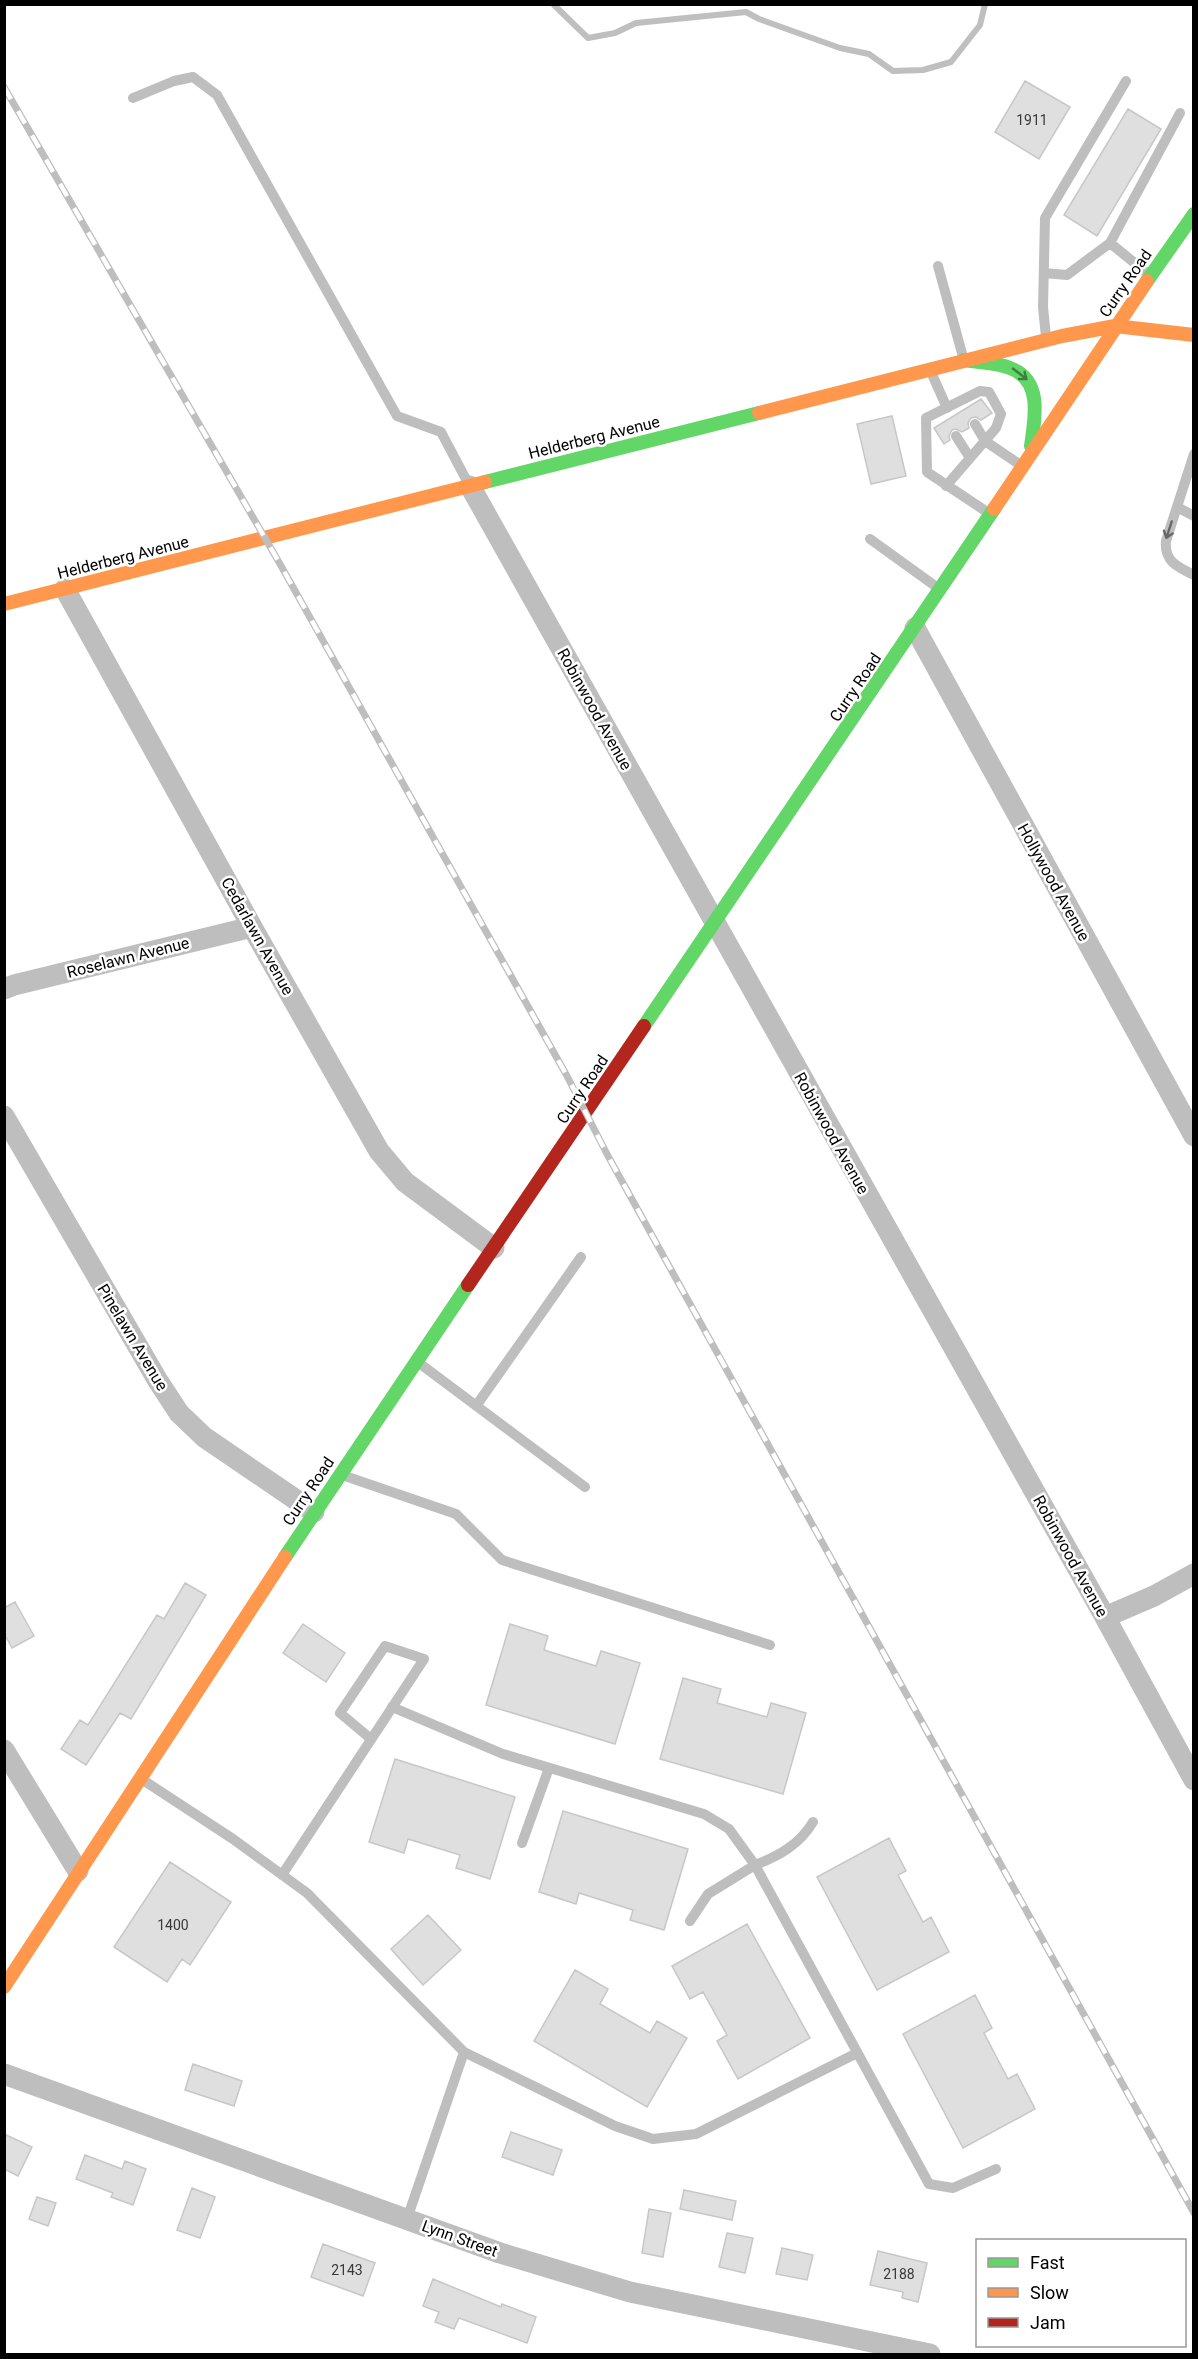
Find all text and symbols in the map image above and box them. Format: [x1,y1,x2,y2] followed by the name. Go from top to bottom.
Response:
[1016,112,1048,128] house number: 1911
[1095,246,1156,321] street label: Curry Road
[1012,368,1028,381] one-way arrow
[526,412,662,463] street label: Helderberg Avenue
[1163,520,1174,539] one-way arrow
[55,532,191,583] street label: Helderberg Avenue
[553,645,636,773] street label: Robinwood Avenue
[826,649,885,725] street label: Curry Road
[1013,820,1094,944] street label: Hollywood Avenue
[217,874,298,998] street label: Cedarlawn Avenue
[65,933,191,982] street label: Roselawn Avenue
[553,1051,612,1127] street label: Curry Road
[790,1069,873,1197] street label: Robinwood Avenue
[93,1280,172,1394] street label: Pinelawn Avenue
[279,1453,338,1529] street label: Curry Road
[1029,1492,1112,1620] street label: Robinwood Avenue
[157,1917,189,1933] house number: 1400
[419,2216,500,2261] street label: Lynn Street
[976,2239,1186,2347] legend
[1030,2252,1065,2273] text: Fast
[331,2262,363,2278] house number: 2143
[883,2266,915,2282] house number: 2188
[1030,2282,1069,2303] text: Slow
[1030,2312,1066,2333] text: Jam

